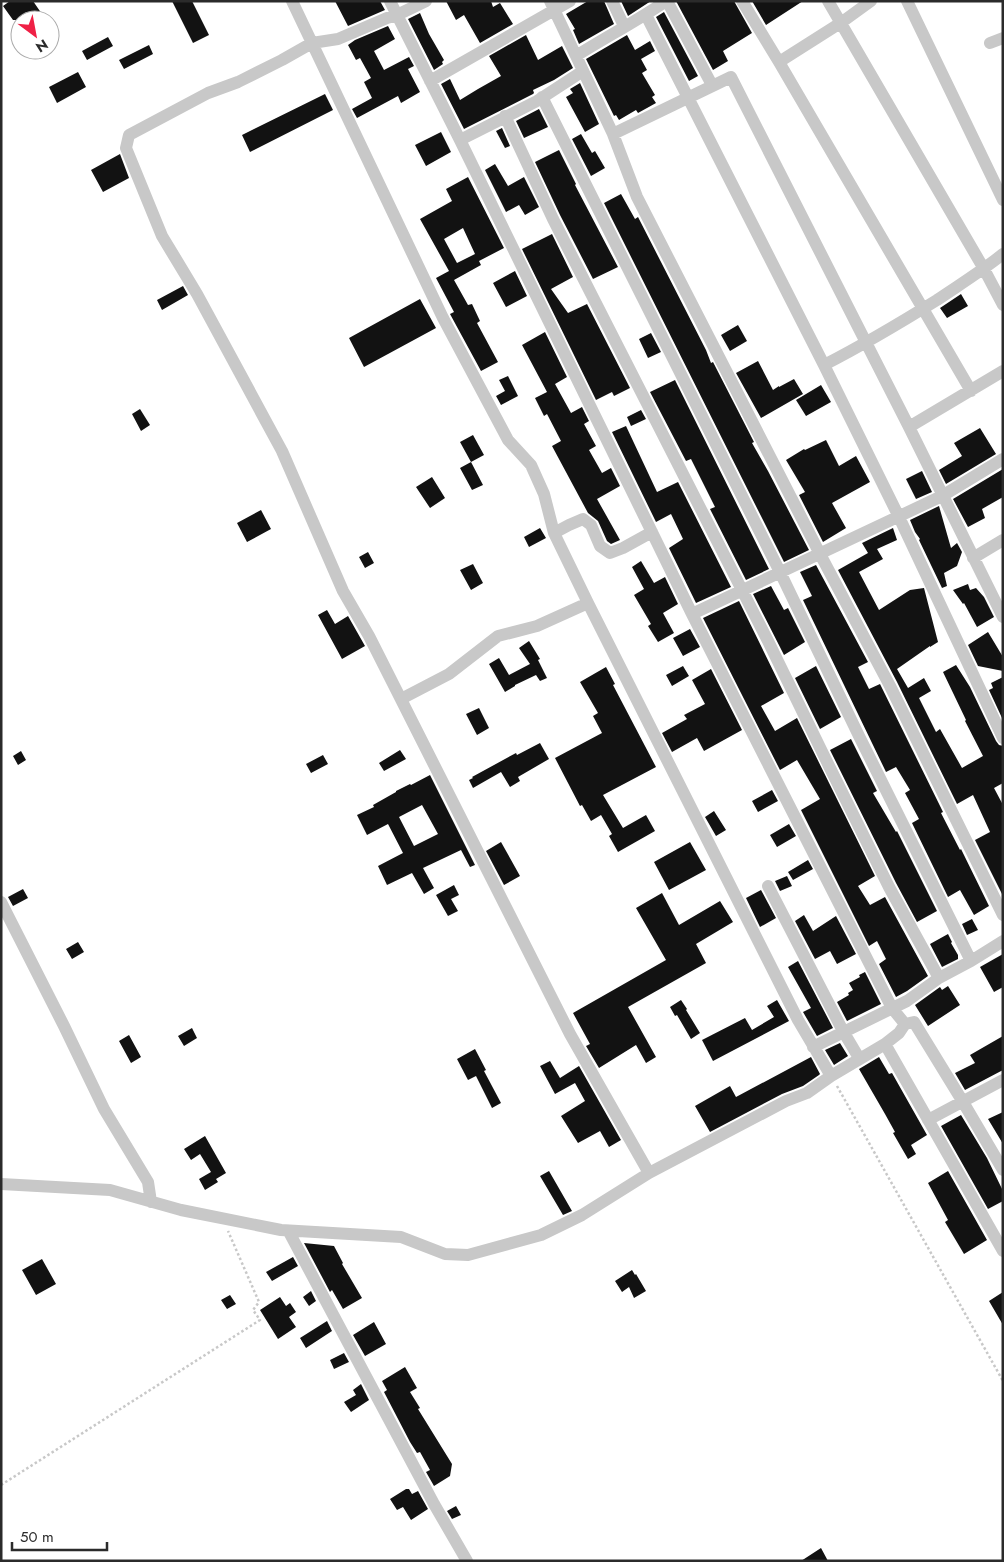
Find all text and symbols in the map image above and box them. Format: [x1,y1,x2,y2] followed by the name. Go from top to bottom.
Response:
[10,10,60,60] north arrow
[32,35,52,57] text: N
[12,1520,108,1552] scale bar
[20,1526,54,1548] text: 50 m

